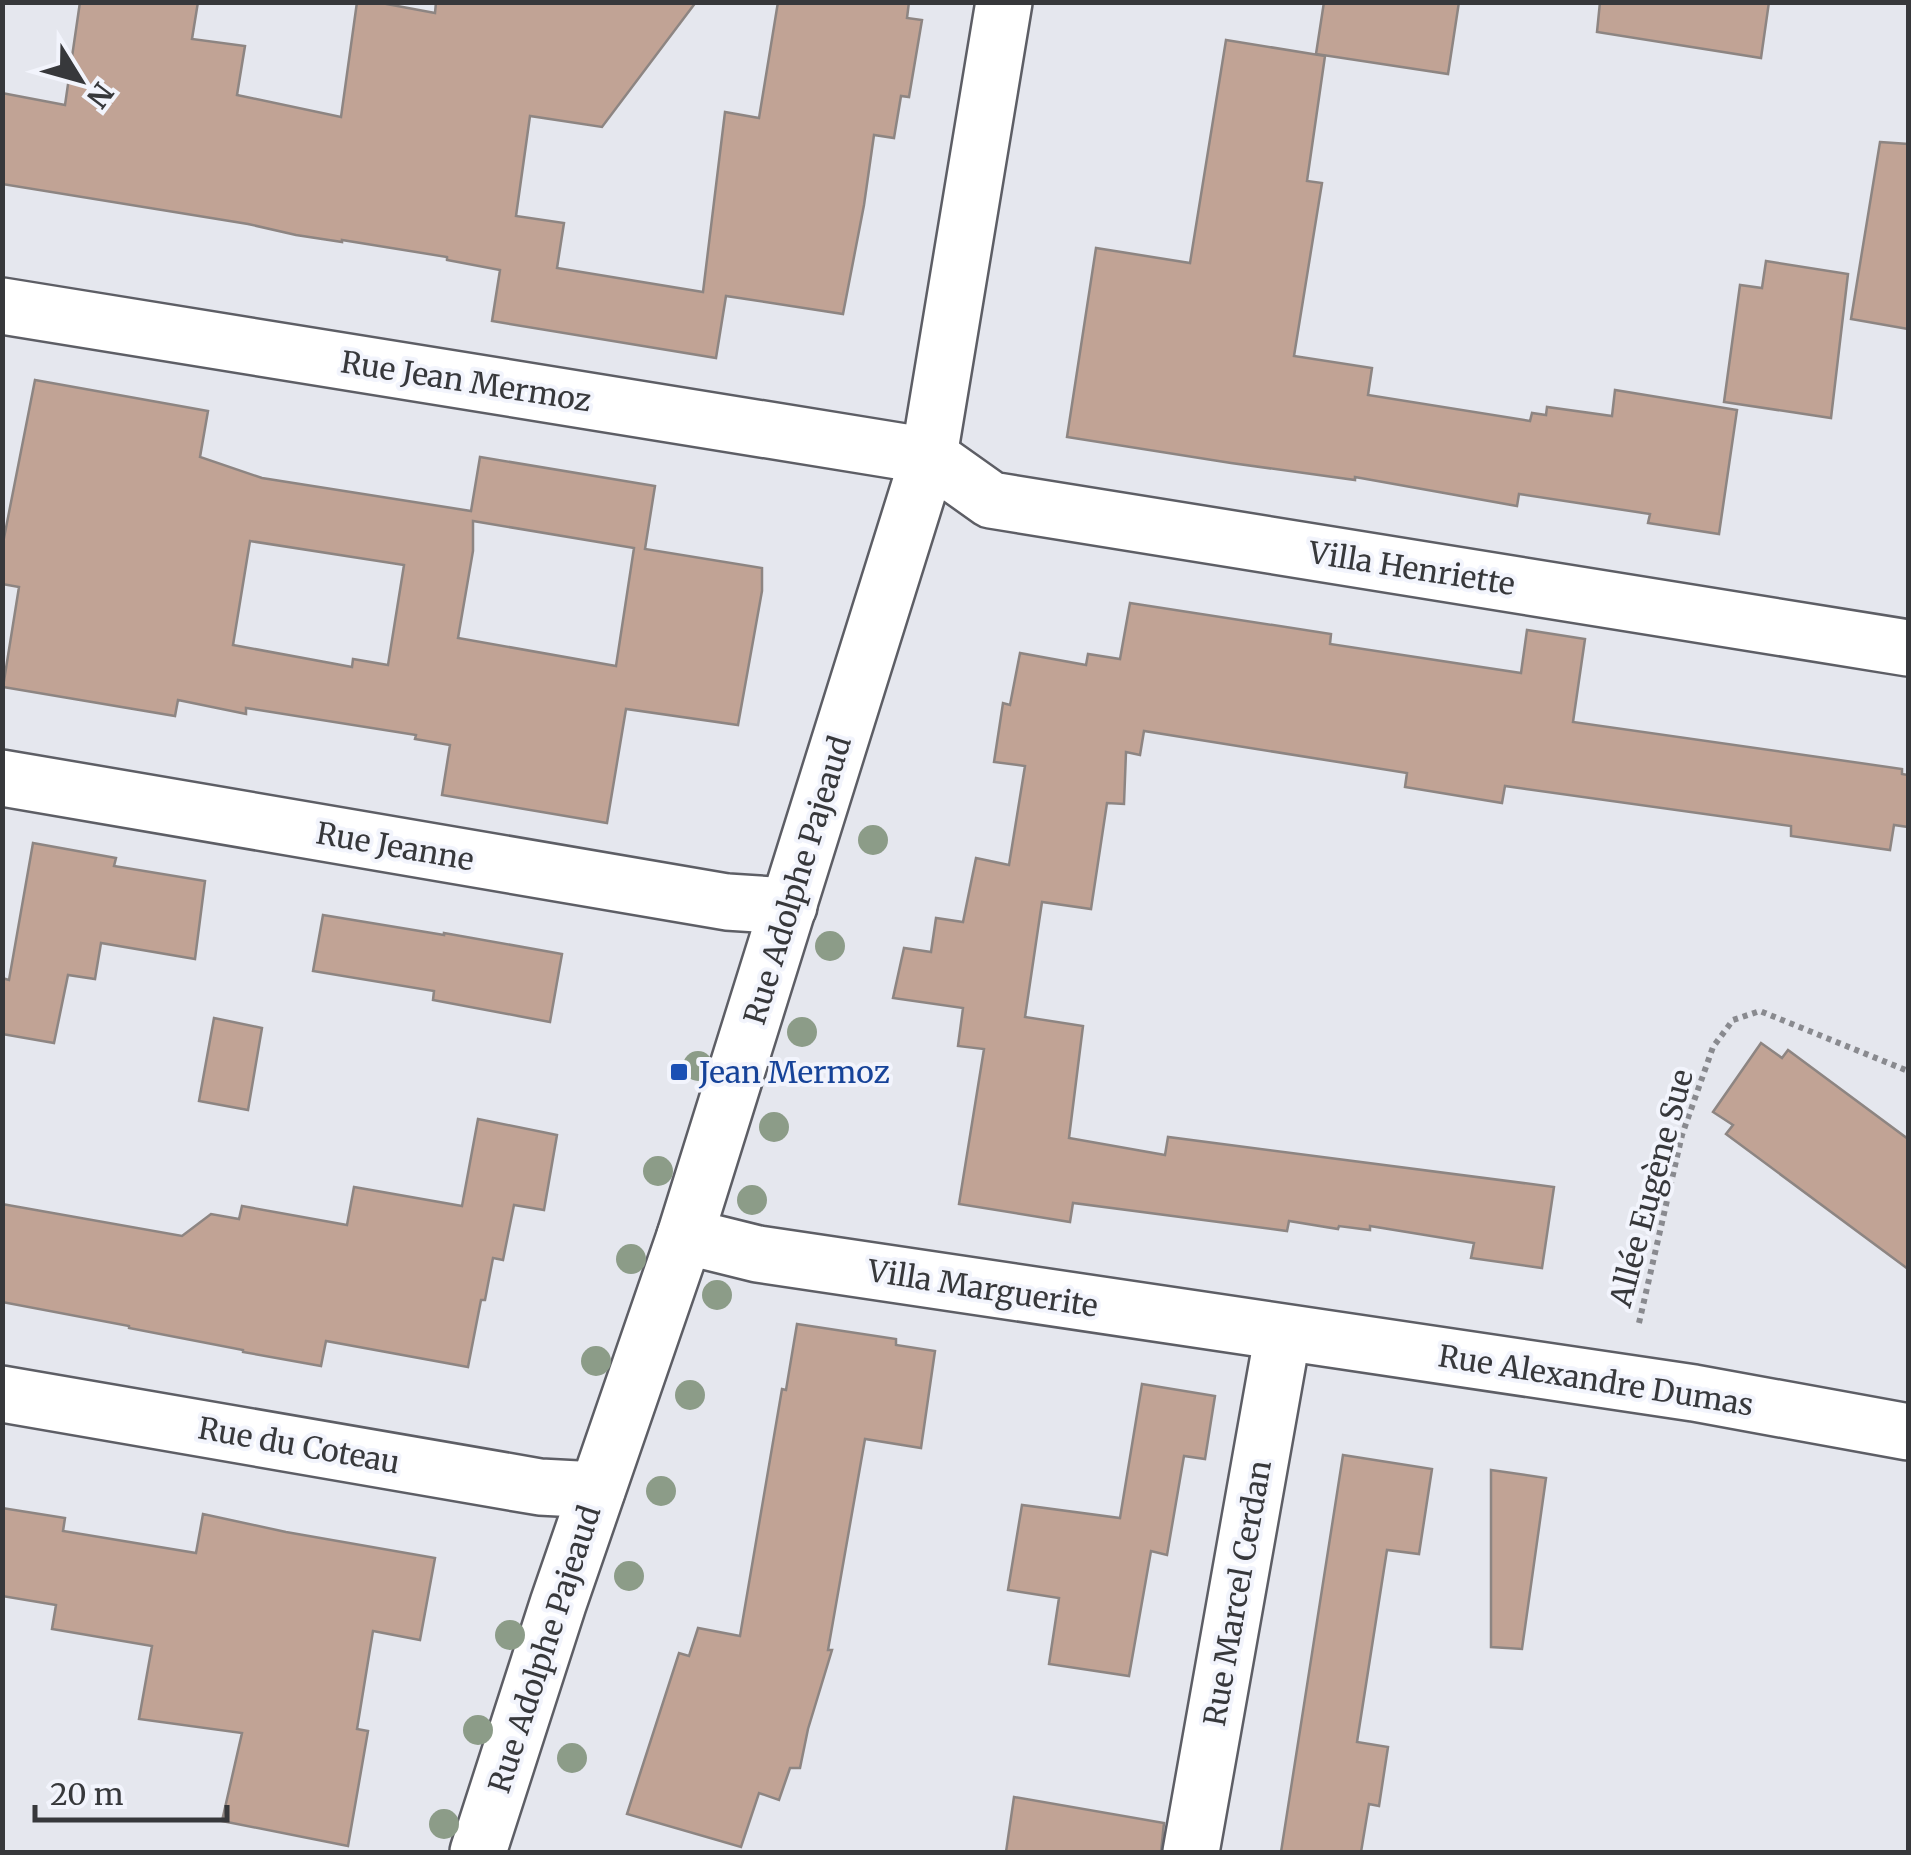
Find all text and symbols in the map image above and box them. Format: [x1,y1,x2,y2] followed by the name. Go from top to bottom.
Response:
[30,30,130,130] north arrow
[79,75,121,115] text: N
[338,342,594,420] street label: Rue Jean Mermoz
[1305,533,1518,603] street label: Villa Henriette
[735,731,859,1029] street label: Rue Adolphe Pajeaud
[313,813,477,879] street label: Rue Jeanne
[698,1053,890,1091] place label: Jean Mermoz
[668,1061,690,1083] marker: Jean Mermoz
[1601,1065,1701,1312] street label: Allée Eugène Sue
[864,1251,1101,1325] street label: Villa Marguerite
[1436,1336,1756,1424] street label: Rue Alexandre Dumas
[195,1409,403,1481] street label: Rue du Coteau
[1195,1457,1279,1729] street label: Rue Marcel Cerdan
[480,1501,608,1797] street label: Rue Adolphe Pajeaud
[35,1760,228,1822] scale bar
[50,1775,124,1813] text: 20 m

